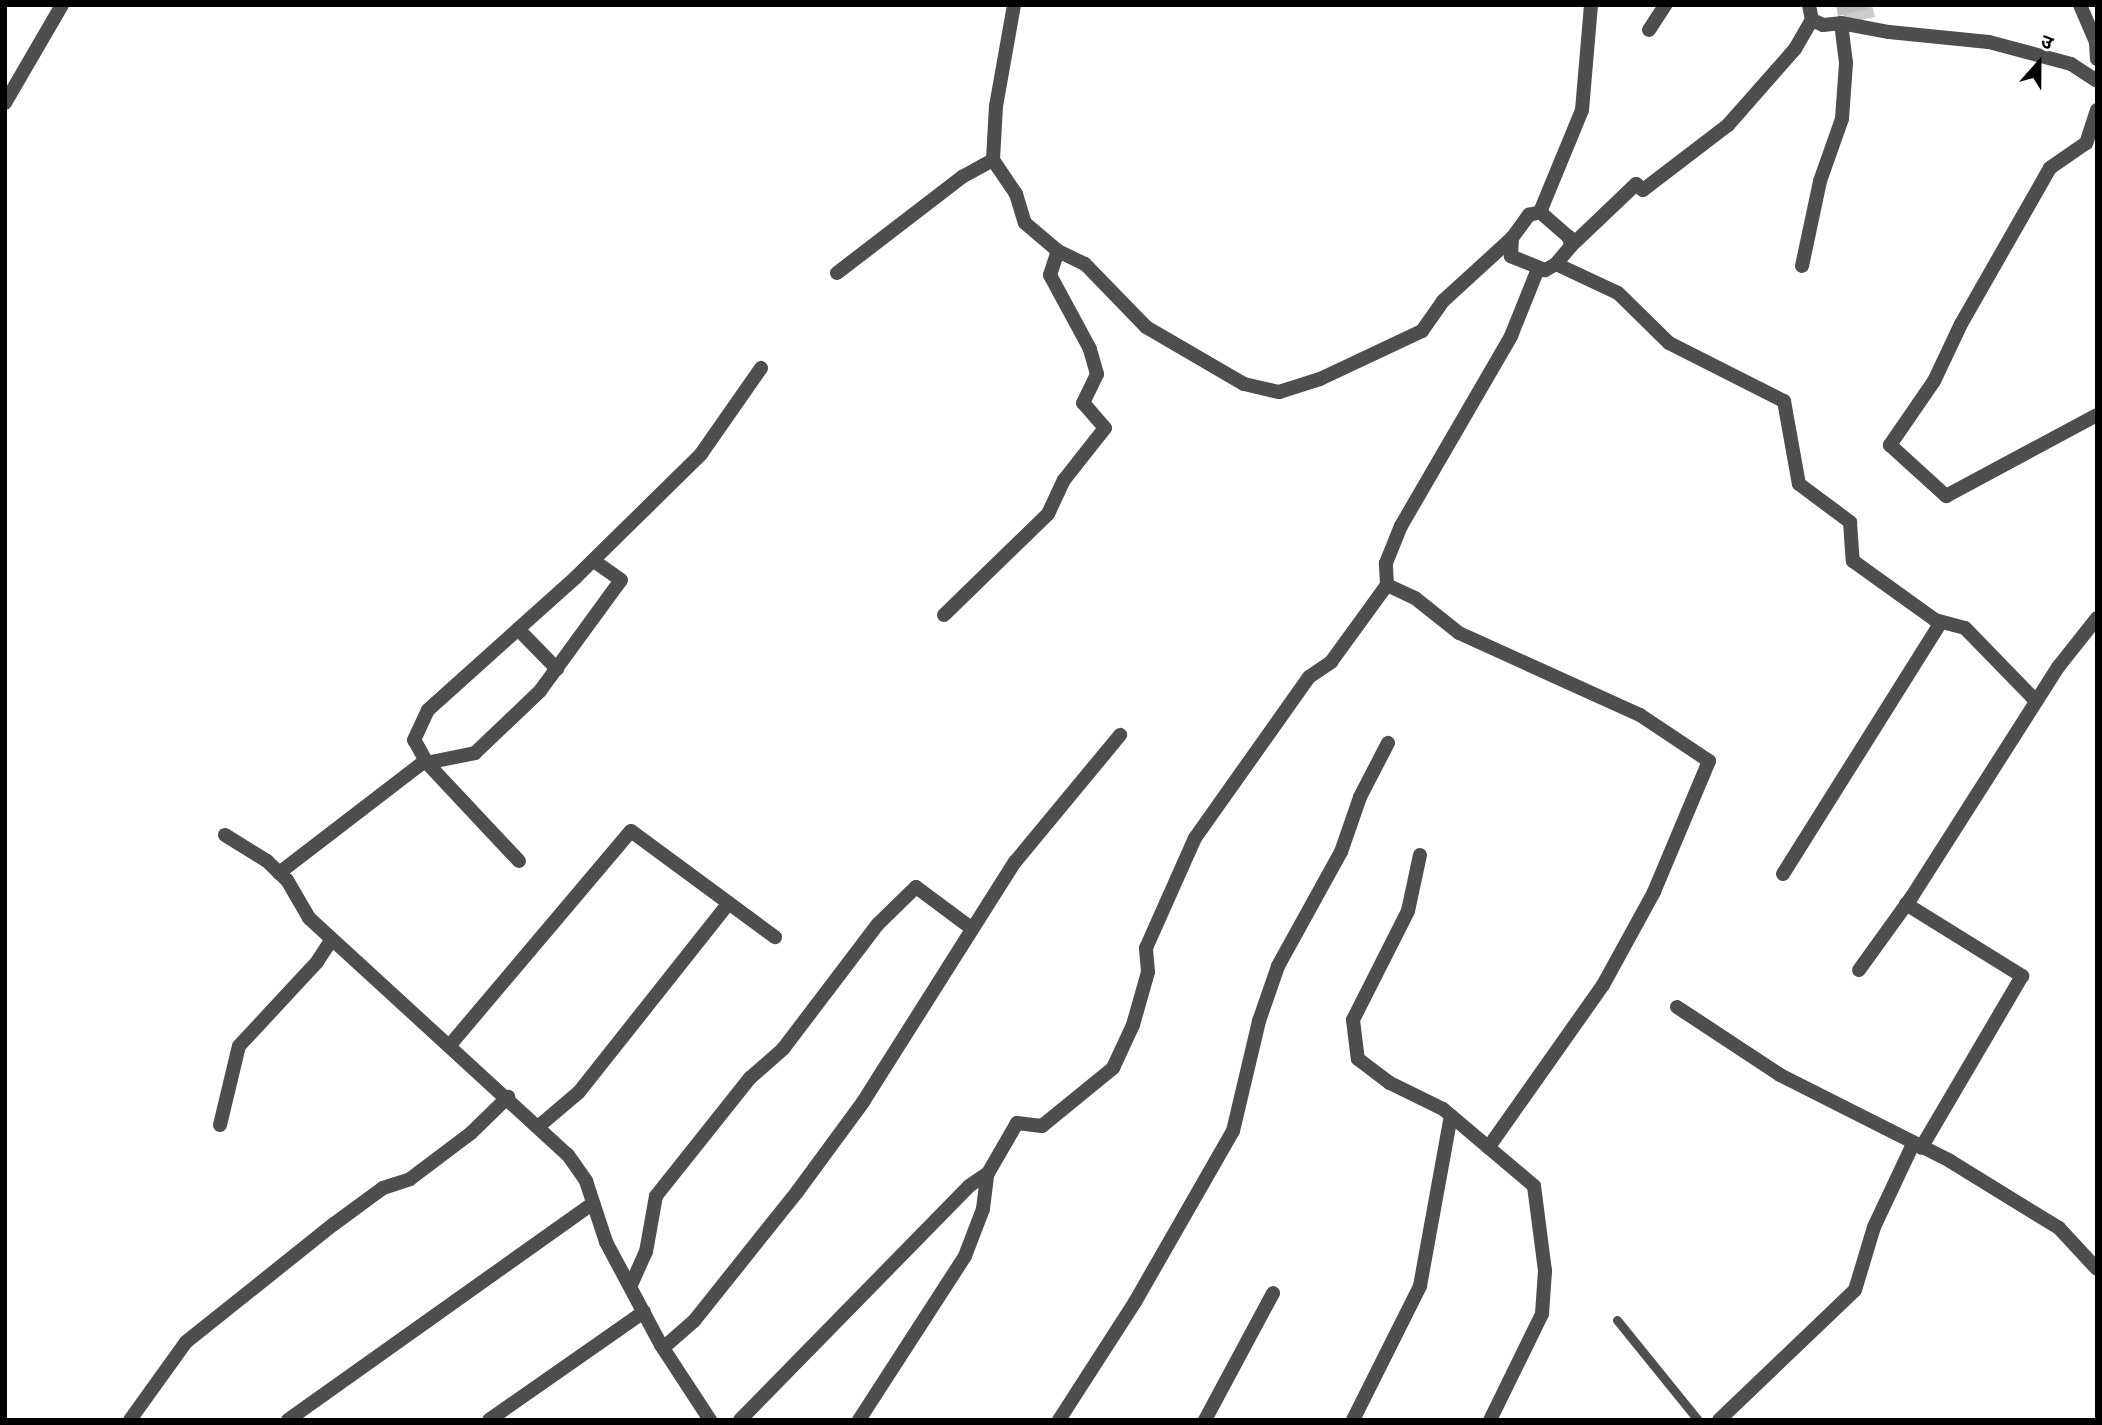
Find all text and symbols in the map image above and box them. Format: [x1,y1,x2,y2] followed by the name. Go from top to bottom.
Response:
[2004,28,2074,98] north arrow
[2037,30,2056,57] text: उ

